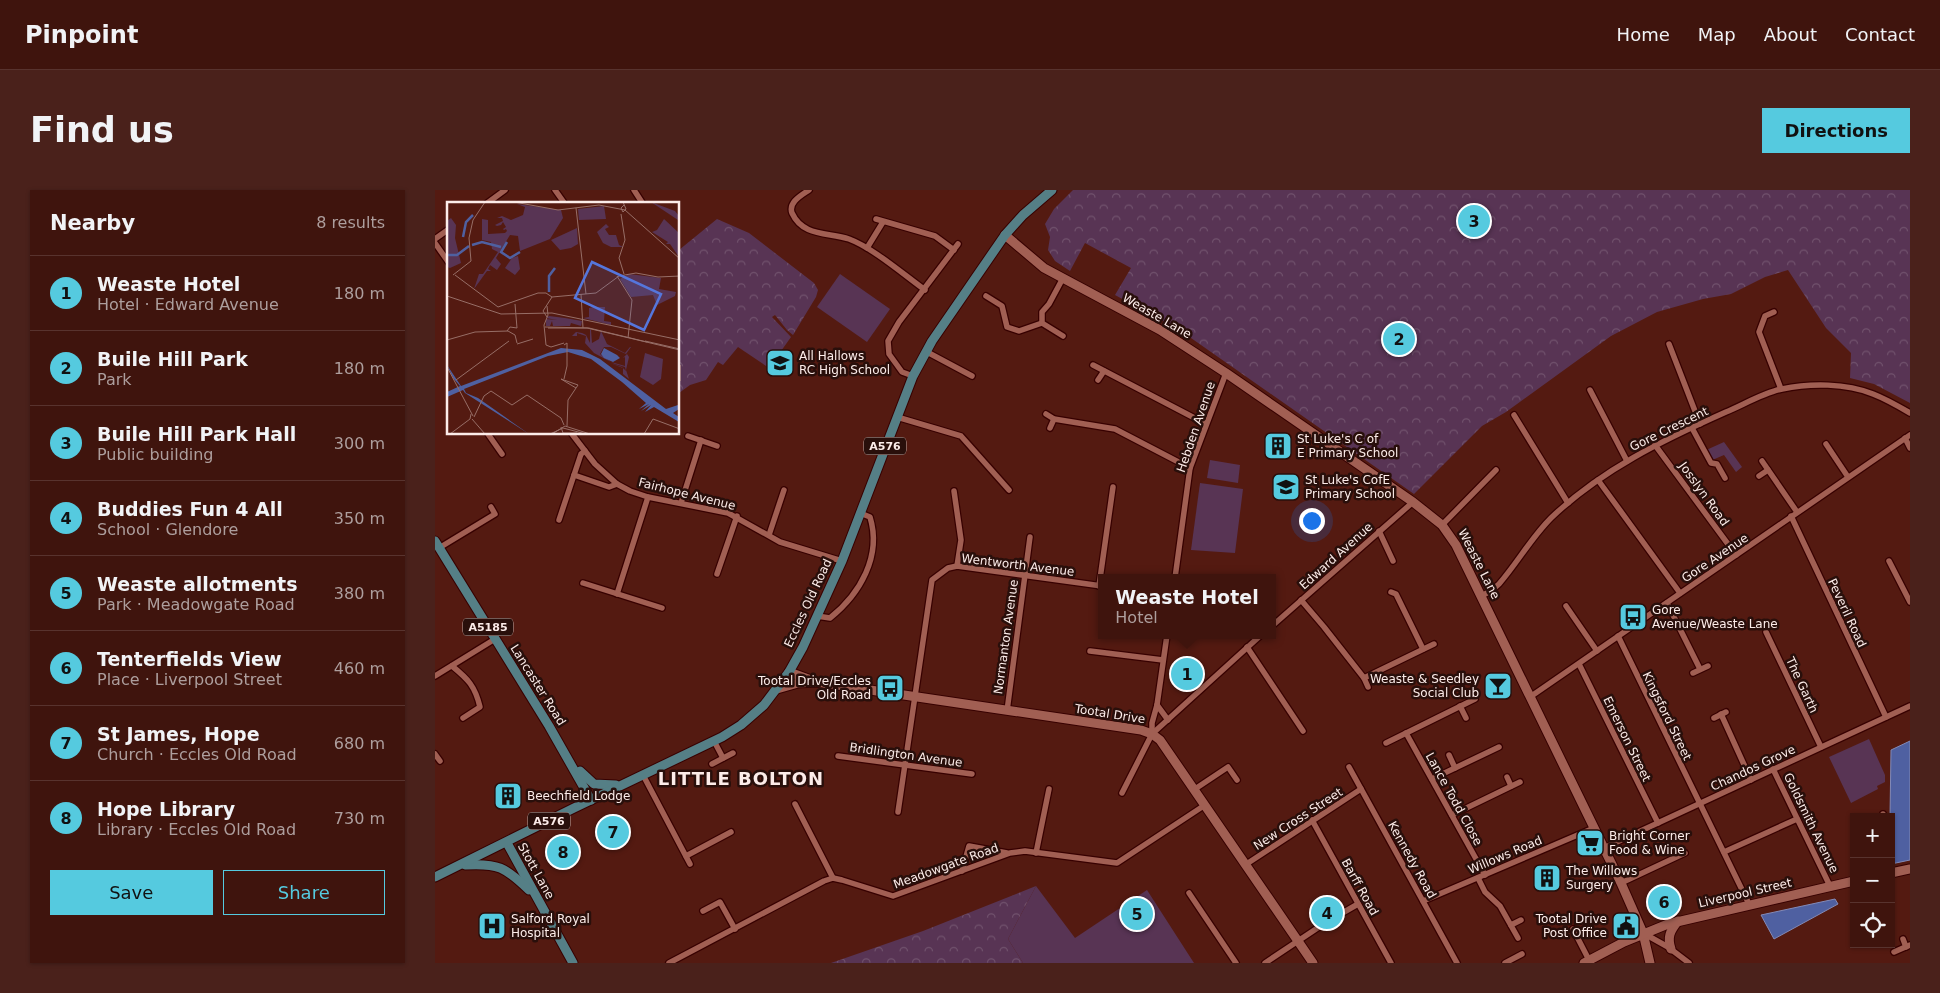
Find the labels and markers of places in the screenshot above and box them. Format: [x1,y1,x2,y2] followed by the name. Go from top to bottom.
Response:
[1458,202,1490,240] pin: 3
[1383,320,1415,358] pin: 2
[765,348,795,378] school or university icon: All Hallows RC High School
[799,349,890,377] place label: All Hallows RC High School
[1263,431,1293,461] building icon: St Luke's C of E Primary School
[1297,432,1398,460] place label: St Luke's C of E Primary School
[1271,472,1301,502] school or university icon: St Luke's CofE Primary School
[1305,473,1395,501] place label: St Luke's CofE Primary School
[1618,602,1648,632] bus stop icon: Gore Avenue/Weaste Lane
[1652,603,1778,631] place label: Gore Avenue/Weaste Lane
[1171,655,1203,693] pin: 1
[1483,671,1513,701] bar icon: Weaste & Seedley Social Club
[1370,672,1479,700] place label: Weaste & Seedley Social Club
[875,673,905,703] bus stop icon: Tootal Drive/Eccles Old Road
[757,674,871,702] place label: Tootal Drive/Eccles Old Road
[493,781,523,811] building icon: Beechfield Lodge
[527,789,630,803] place label: Beechfield Lodge
[597,813,629,851] pin: 7
[1575,828,1605,858] supermarket icon: Bright Corner Food & Wine
[1609,829,1690,857] place label: Bright Corner Food & Wine
[547,833,579,871] pin: 8
[1532,863,1562,893] building icon: The Willows Surgery
[1565,864,1637,892] place label: The Willows Surgery
[1648,883,1680,921] pin: 6
[1311,894,1343,932] pin: 4
[1121,895,1153,933] pin: 5
[477,911,507,941] hospital icon: Salford Royal Hospital
[1611,911,1641,941] public building icon: Tootal Drive Post Office
[511,912,590,940] place label: Salford Royal Hospital
[1535,912,1607,940] place label: Tootal Drive Post Office

